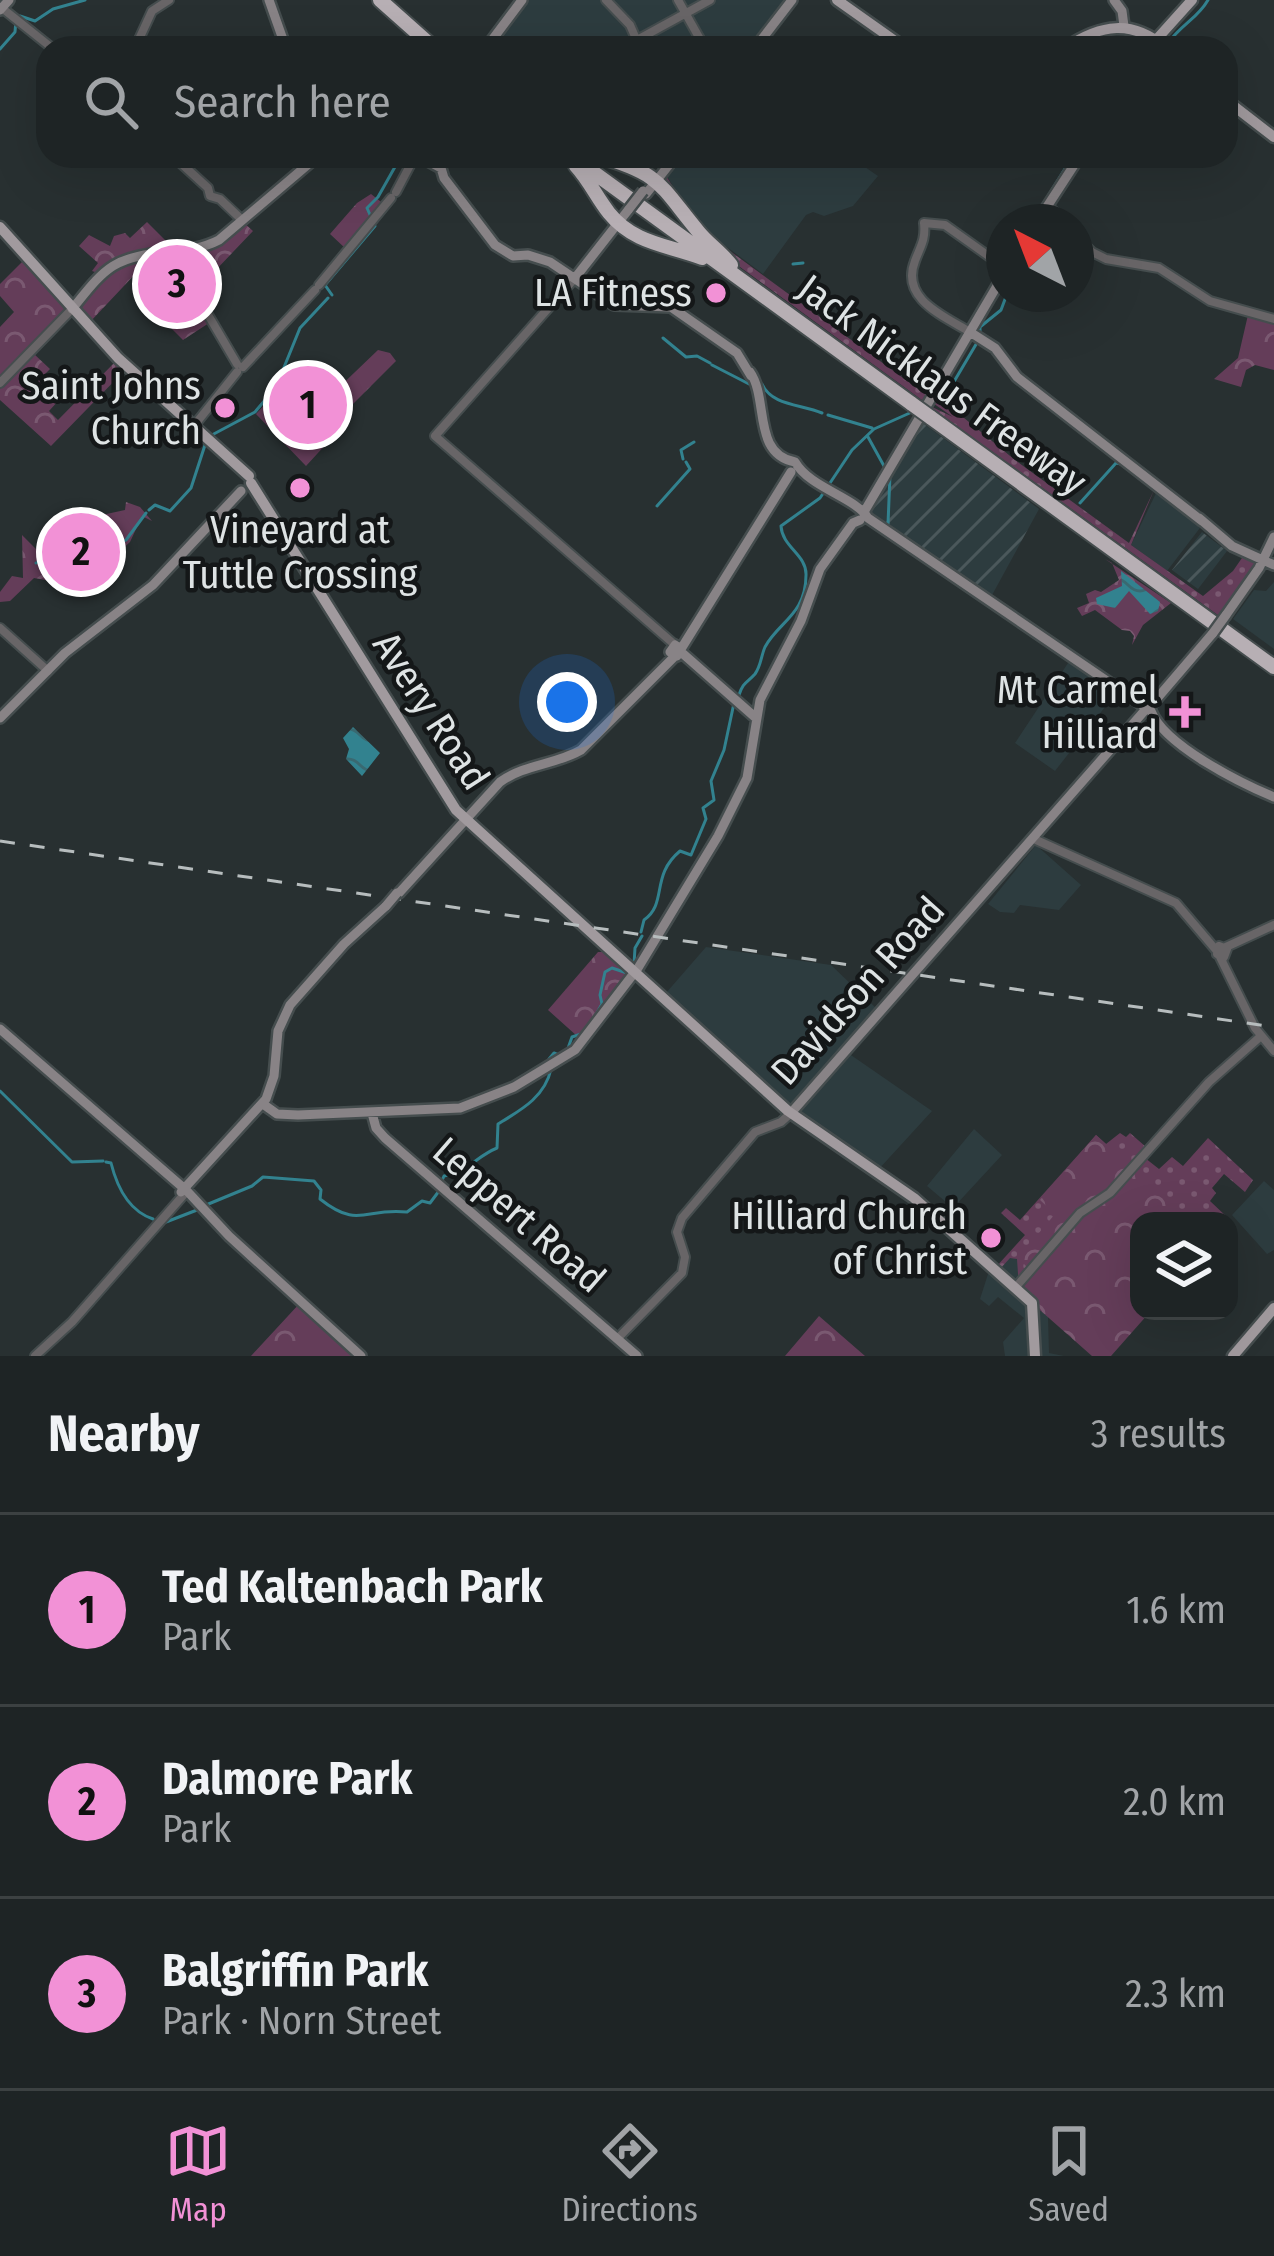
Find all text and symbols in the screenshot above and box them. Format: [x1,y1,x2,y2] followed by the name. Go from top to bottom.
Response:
[36,36,1238,168] search box
[78,69,144,135] icon: search
[174,75,391,129] text: Search here
[986,204,1094,312] north arrow
[138,239,216,329] pin: 3
[789,265,1096,505] street label: Jack Nicklaus Freeway
[534,270,692,316] place label: LA Fitness
[703,280,729,306] marker: LA Fitness
[269,360,347,450] pin: 1
[21,363,201,454] place label: Saint Johns Church
[212,395,238,421] marker: Saint Johns Church
[287,475,313,501] marker: Vineyard at Tuttle Crossing
[42,507,120,597] pin: 2
[183,507,418,598] place label: Vineyard at Tuttle Crossing
[363,624,499,798] street label: Avery Road
[997,667,1158,758] place label: Mt Carmel Hilliard
[537,672,597,732] your location
[1169,696,1201,728] marker: Mt Carmel Hilliard
[762,888,954,1094] street label: Davidson Road
[424,1128,614,1302] street label: Leppert Road
[731,1193,967,1284] place label: Hilliard Church of Christ
[1130,1212,1238,1320] map controls
[1130,1212,1238,1320] button: layers
[978,1225,1004,1251] marker: Hilliard Church of Christ
[48,1403,200,1465] text: Nearby
[1091,1411,1226,1457] text: 3 results
[162,1560,543,1614] text: Ted Kaltenbach Park
[79,1587,95,1633] text: 1
[1126,1587,1226,1633] text: 1.6 km
[162,1614,231,1660] text: Park
[162,1752,412,1806] text: Dalmore Park
[78,1779,96,1825] text: 2
[1123,1779,1226,1825] text: 2.0 km
[162,1806,231,1852] text: Park
[162,1944,428,1998] text: Balgriffin Park
[78,1971,96,2017] text: 3
[1125,1971,1226,2017] text: 2.3 km
[162,1998,441,2044] text: Park · Norn Street
[165,2118,231,2230] tab: Map
[561,2118,698,2230] tab: Directions
[1028,2118,1109,2230] tab: Saved

